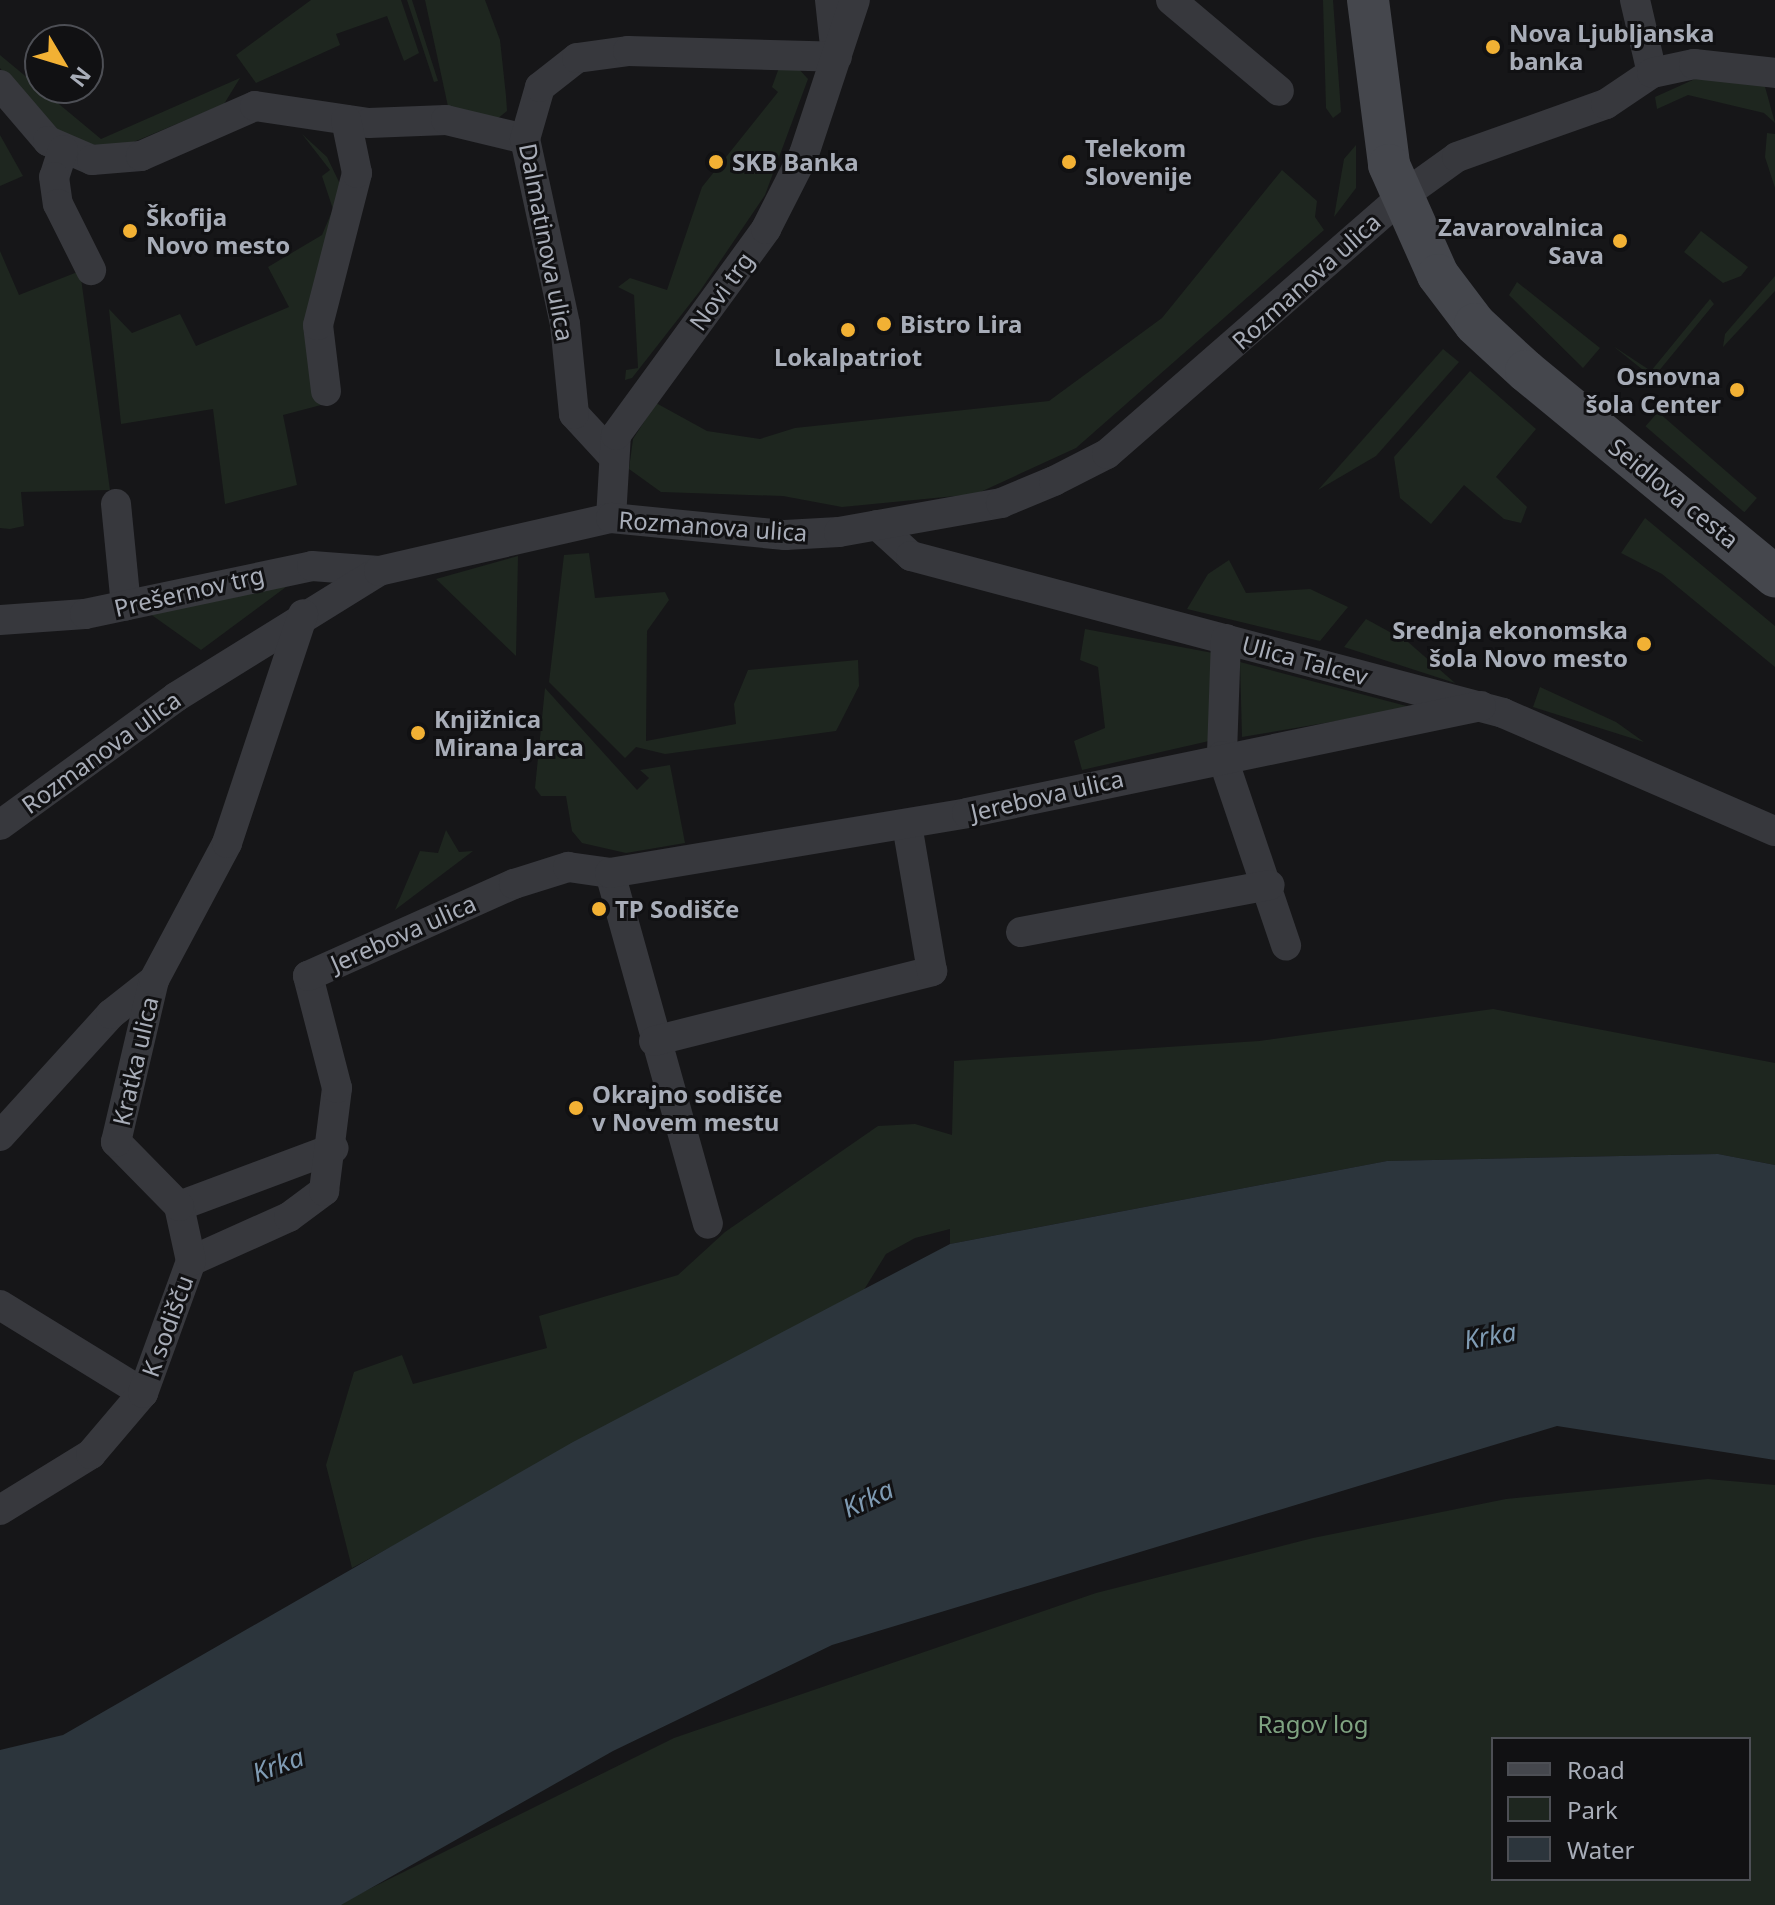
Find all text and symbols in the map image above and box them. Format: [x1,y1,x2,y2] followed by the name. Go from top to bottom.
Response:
[1509,19,1714,75] place label: Nova Ljubljanska banka
[24,24,104,104] north arrow
[1484,38,1502,56] marker: Nova Ljubljanska banka
[64,61,99,94] text: N
[1085,134,1192,190] place label: Telekom Slovenije
[514,141,580,343] street label: Dalmatinova ulica
[732,148,859,176] place label: SKB Banka
[707,153,725,171] marker: SKB Banka
[1060,153,1078,171] marker: Telekom Slovenije
[146,203,290,259] place label: Škofija Novo mesto
[1226,207,1386,355] street label: Rozmanova ulica
[1438,213,1604,269] place label: Zavarovalnica Sava
[121,222,139,240] marker: Škofija Novo mesto
[1611,232,1629,250] marker: Zavarovalnica Sava
[683,246,759,336] street label: Novi trg
[900,310,1022,338] place label: Bistro Lira
[875,315,893,333] marker: Bistro Lira
[839,321,857,339] marker: Lokalpatriot
[774,343,922,371] place label: Lokalpatriot
[1585,362,1721,418] place label: Osnovna šola Center
[1728,381,1746,399] marker: Osnovna šola Center
[1603,432,1745,554] street label: Seidlova cesta
[618,505,808,547] street label: Rozmanova ulica
[111,560,267,622] street label: Prešernov trg
[1392,616,1628,672] place label: Srednja ekonomska šola Novo mesto
[1239,629,1371,691] street label: Ulica Talcev
[1635,635,1653,653] marker: Srednja ekonomska šola Novo mesto
[16,685,186,819] street label: Rozmanova ulica
[434,705,584,761] place label: Knjižnica Mirana Jarca
[409,724,427,742] marker: Knjižnica Mirana Jarca
[968,763,1126,827] street label: Jerebova ulica
[326,888,480,978] street label: Jerebova ulica
[615,895,739,923] place label: TP Sodišče
[590,900,608,918] marker: TP Sodišče
[106,994,164,1128] street label: Kratka ulica
[592,1080,783,1136] place label: Okrajno sodišče v Novem mestu
[567,1099,585,1117] marker: Okrajno sodišče v Novem mestu
[135,1271,199,1381] street label: K sodišču
[1461,1316,1519,1356] water label: Krka
[838,1474,898,1524] water label: Krka
[1257,1710,1369,1738] park label: Ragov log
[1491,1737,1751,1881] legend
[248,1741,308,1789] water label: Krka
[1567,1753,1625,1786] text: Road
[1567,1793,1618,1826] text: Park
[1567,1833,1634,1866] text: Water

